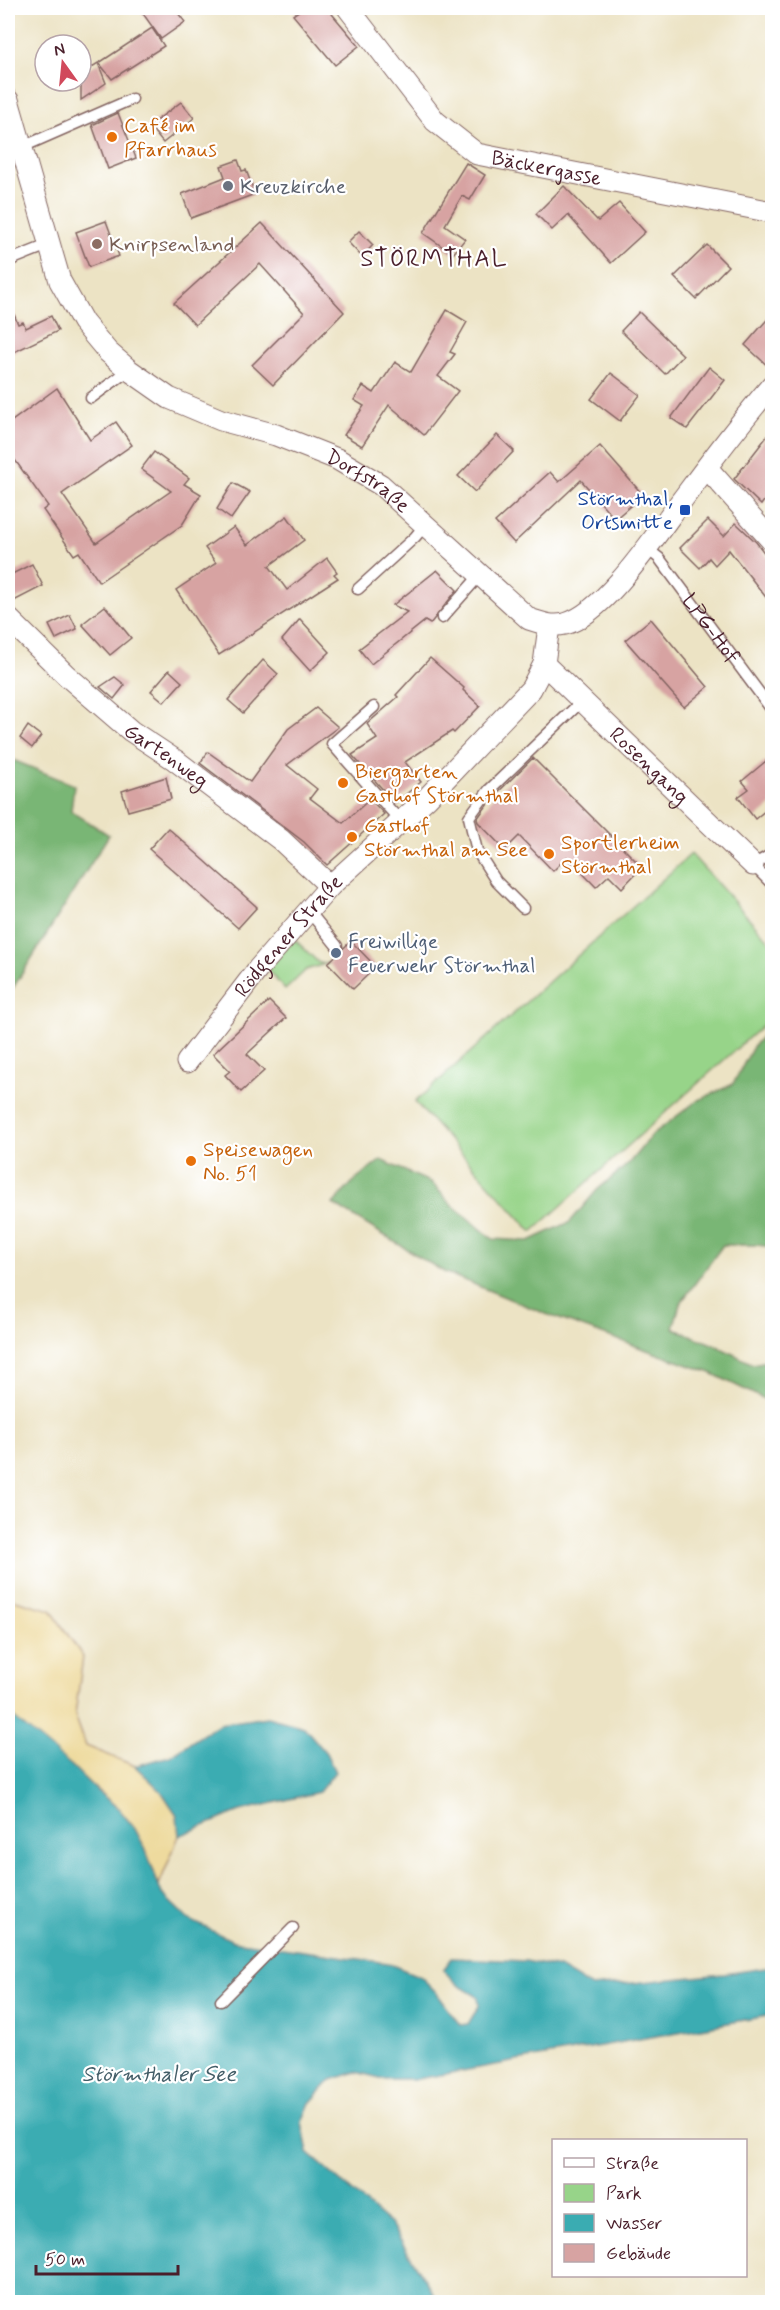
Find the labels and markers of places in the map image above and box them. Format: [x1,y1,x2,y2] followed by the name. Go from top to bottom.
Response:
[124,112,217,164] place label: Café im Pfarrhaus
[105,130,119,144] marker: Café im Pfarrhaus
[240,173,346,201] place label: Kreuzkirche
[221,179,235,193] marker: Kreuzkirche
[109,231,234,259] place label: Knirpsenland
[90,237,104,251] marker: Knirpsenland
[577,485,673,537] place label: Störmthal, Ortsmitte
[678,503,692,517] marker: Störmthal, Ortsmitte
[355,758,519,810] place label: Biergarten Gasthof Störmthal
[336,776,350,790] marker: Biergarten Gasthof Störmthal
[364,812,528,864] place label: Gasthof Störmthal am See
[561,829,680,881] place label: Sportlerheim Störmthal
[345,830,359,844] marker: Gasthof Störmthal am See
[542,847,556,861] marker: Sportlerheim Störmthal
[348,928,536,980] place label: Freiwillige Feuerwehr Störmthal
[329,946,343,960] marker: Freiwillige Feuerwehr Störmthal
[203,1136,313,1188] place label: Speisewagen No. 51
[184,1154,198,1168] marker: Speisewagen No. 51

